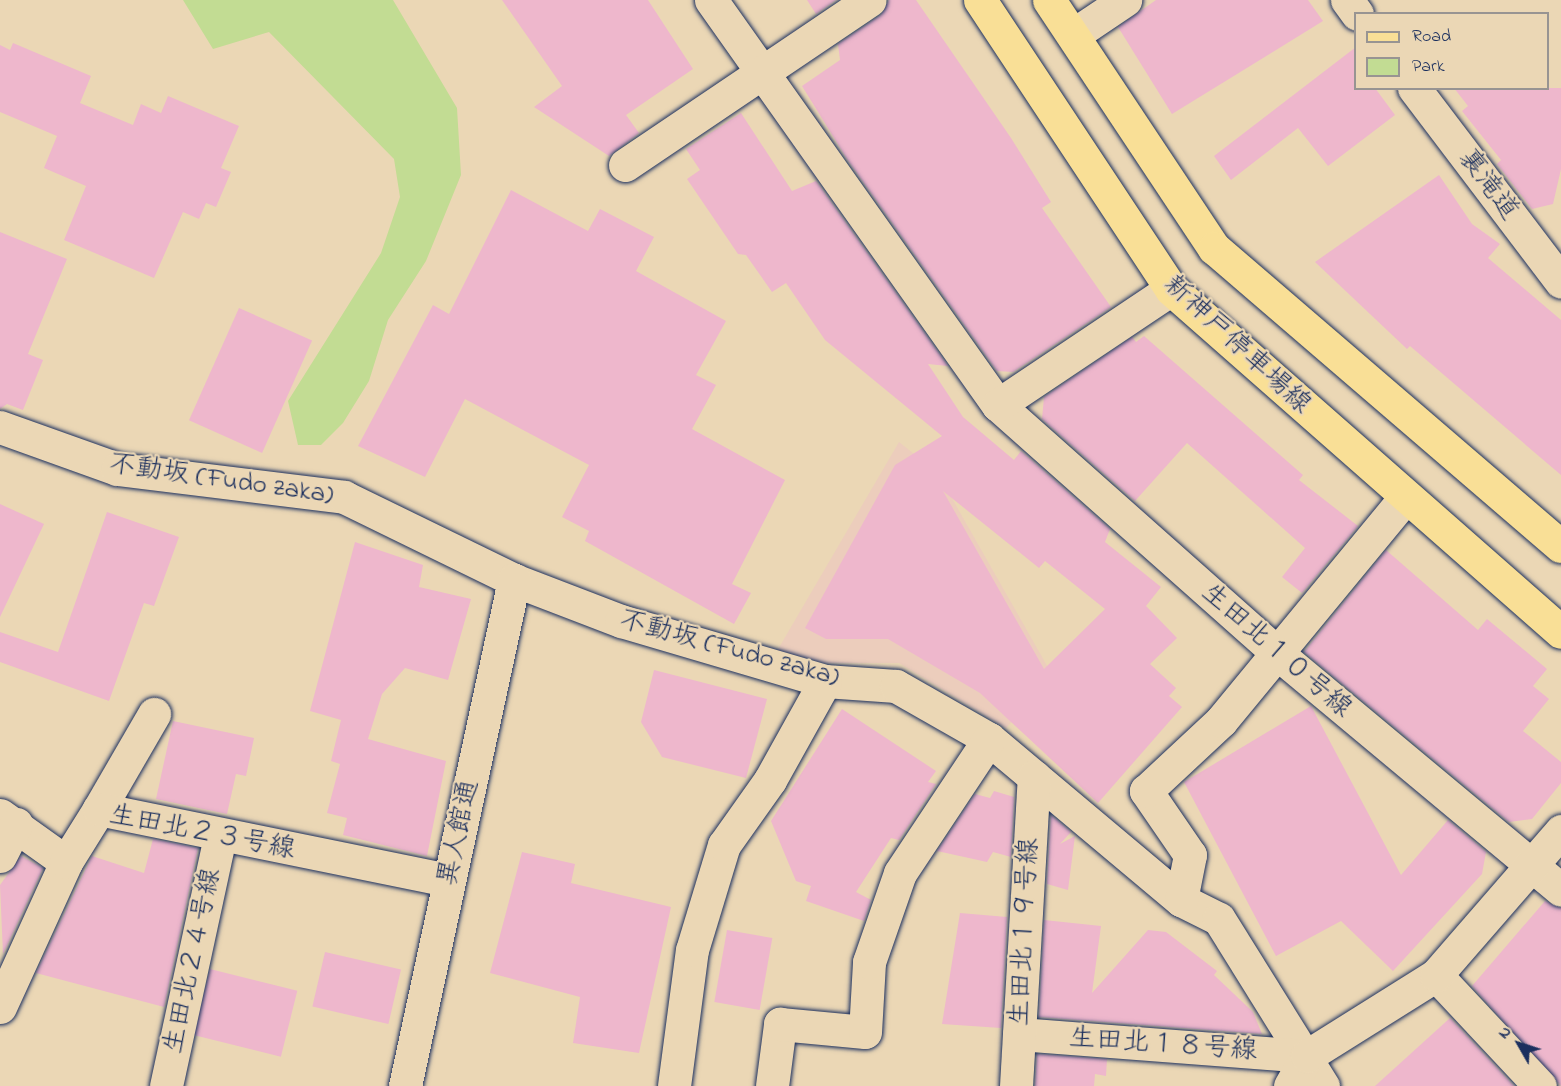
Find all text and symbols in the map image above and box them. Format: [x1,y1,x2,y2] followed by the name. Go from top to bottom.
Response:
[1354,12,1549,90] legend
[1412,24,1451,50] text: Road
[1412,54,1445,80] text: Park
[1451,143,1525,227] street label: 裏滝道
[1157,269,1317,421] street label: 新神戸停車場線
[107,448,335,512] street label: 不動坂 (Fudo zaka)
[1194,577,1358,725] street label: 生田北１０号線
[616,604,842,694] street label: 不動坂 (Fudo zaka)
[432,777,486,889] street label: 異人館通
[106,799,298,867] street label: 生田北２３号線
[1004,837,1046,1027] street label: 生田北１９号線
[158,865,228,1057] street label: 生田北２４号線
[1489,1014,1549,1074] north arrow
[1492,1021,1518,1044] text: N
[1068,1022,1258,1068] street label: 生田北１８号線

